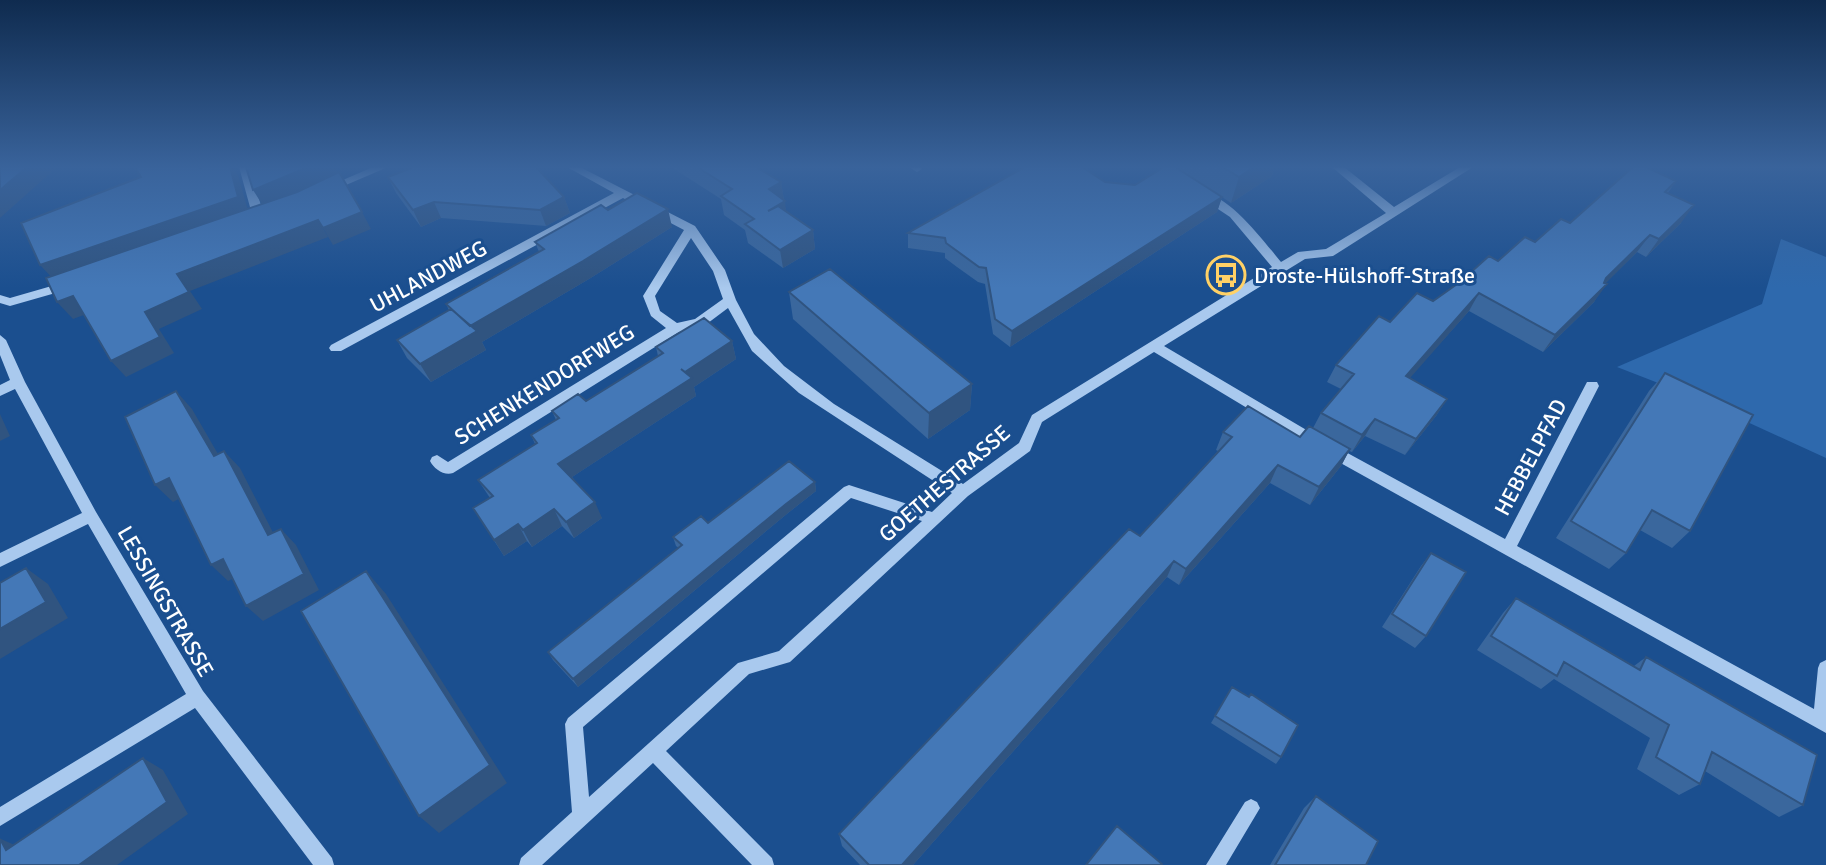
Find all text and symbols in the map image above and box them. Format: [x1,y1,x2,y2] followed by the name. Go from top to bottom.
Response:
[365,234,491,319] street label: UHLANDWEG
[1205,254,1247,296] bus stop icon: Droste-Hülshoff-Straße
[1254,262,1475,289] place label: Droste-Hülshoff-Straße
[449,318,639,451] street label: SCHENKENDORFWEG
[1488,394,1572,520] street label: HEBBELPFAD
[873,419,1016,548] street label: GOETHESTRASSE
[111,521,220,681] street label: LESSINGSTRASSE

